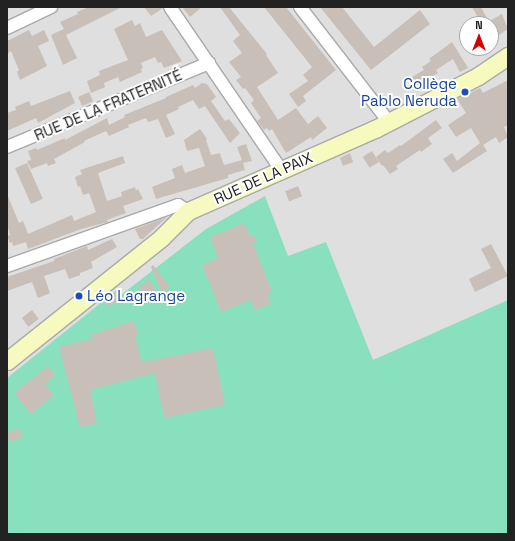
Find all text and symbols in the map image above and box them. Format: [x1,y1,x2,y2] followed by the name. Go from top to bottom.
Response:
[459,16,499,56] north arrow
[475,18,483,32] text: N
[31,66,185,144] street label: RUE DE LA FRATERNITÉ
[361,74,457,109] place label: Collège Pablo Neruda
[460,87,470,97] marker: Collège Pablo Neruda
[211,148,315,208] street label: RUE DE LA PAIX
[87,287,185,305] place label: Léo Lagrange
[74,291,84,301] marker: Léo Lagrange

